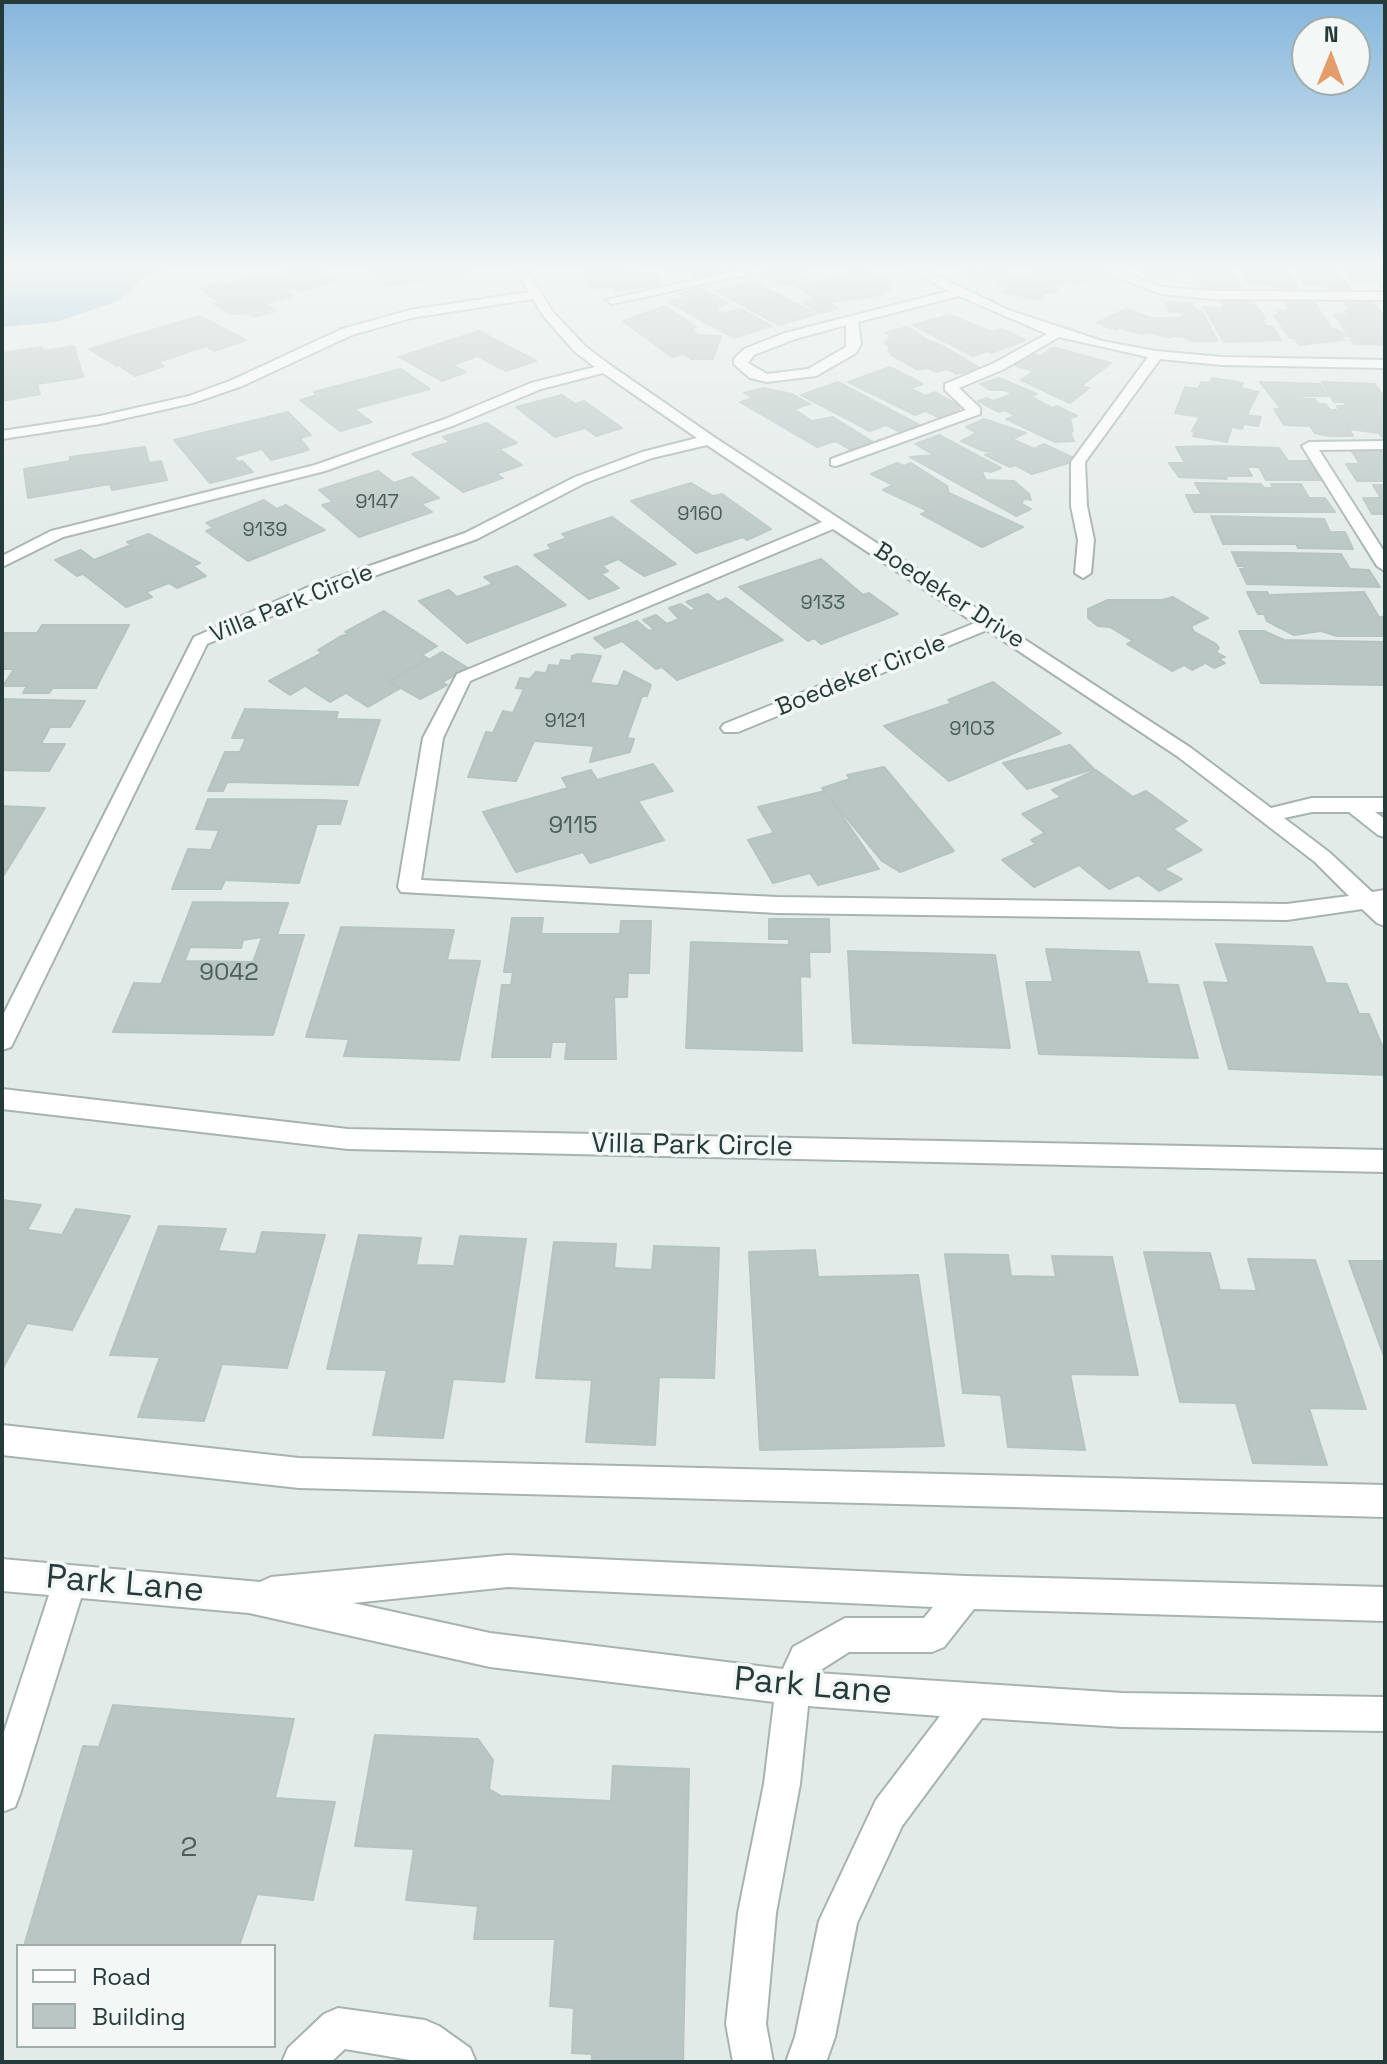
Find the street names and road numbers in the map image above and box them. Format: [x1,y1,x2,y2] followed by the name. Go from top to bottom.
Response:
[868,537,1030,655] street label: Boedeker Drive
[206,558,378,650] street label: Villa Park Circle
[772,629,950,723] street label: Boedeker Circle
[591,1127,793,1165] street label: Villa Park Circle
[44,1558,206,1612] street label: Park Lane
[732,1660,894,1714] street label: Park Lane

